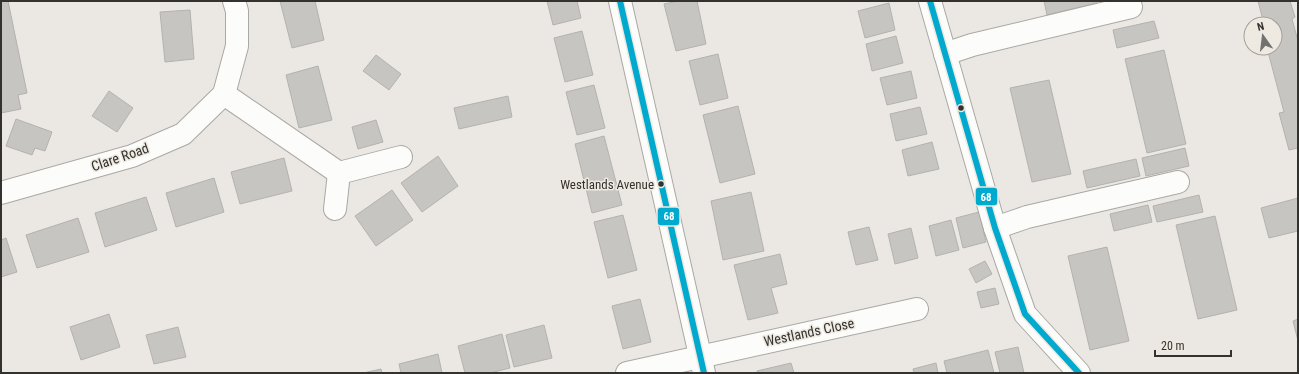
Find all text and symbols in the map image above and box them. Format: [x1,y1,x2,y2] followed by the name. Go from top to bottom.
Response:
[1243,16,1283,56] north arrow
[1256,20,1266,34] text: N
[956,103,966,113] unlabelled marker
[89,140,151,174] street label: Clare Road
[560,177,654,192] place label: Westlands Avenue
[656,179,666,189] marker: Westlands Avenue
[975,187,998,206] line badge: 68
[980,191,992,204] text: 68
[657,207,680,226] line badge: 68
[663,210,675,223] text: 68
[762,315,856,349] street label: Westlands Close
[1155,332,1231,358] scale bar
[1161,339,1185,353] text: 20 m

